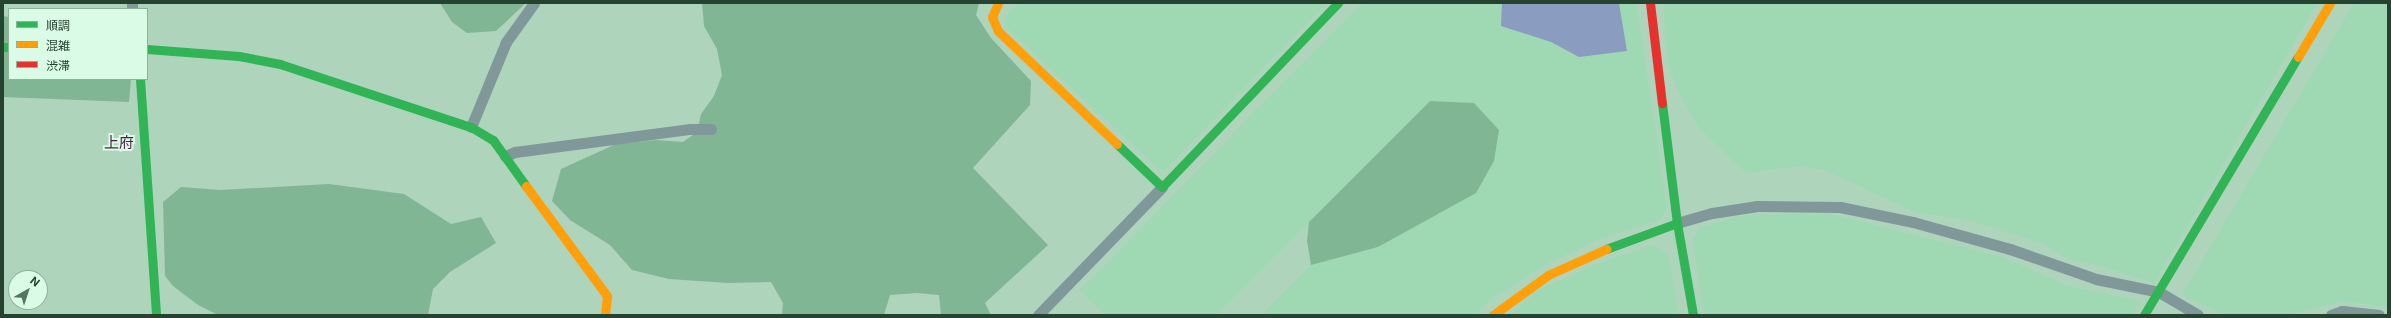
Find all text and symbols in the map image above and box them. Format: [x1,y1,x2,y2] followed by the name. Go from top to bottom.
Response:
[8,8,148,80] legend
[46,18,70,33] text: 順調
[46,38,70,53] text: 混雑
[46,58,70,73] text: 渋滞
[104,134,134,152] district label: 上府
[8,270,48,310] north arrow
[27,273,43,290] text: N

